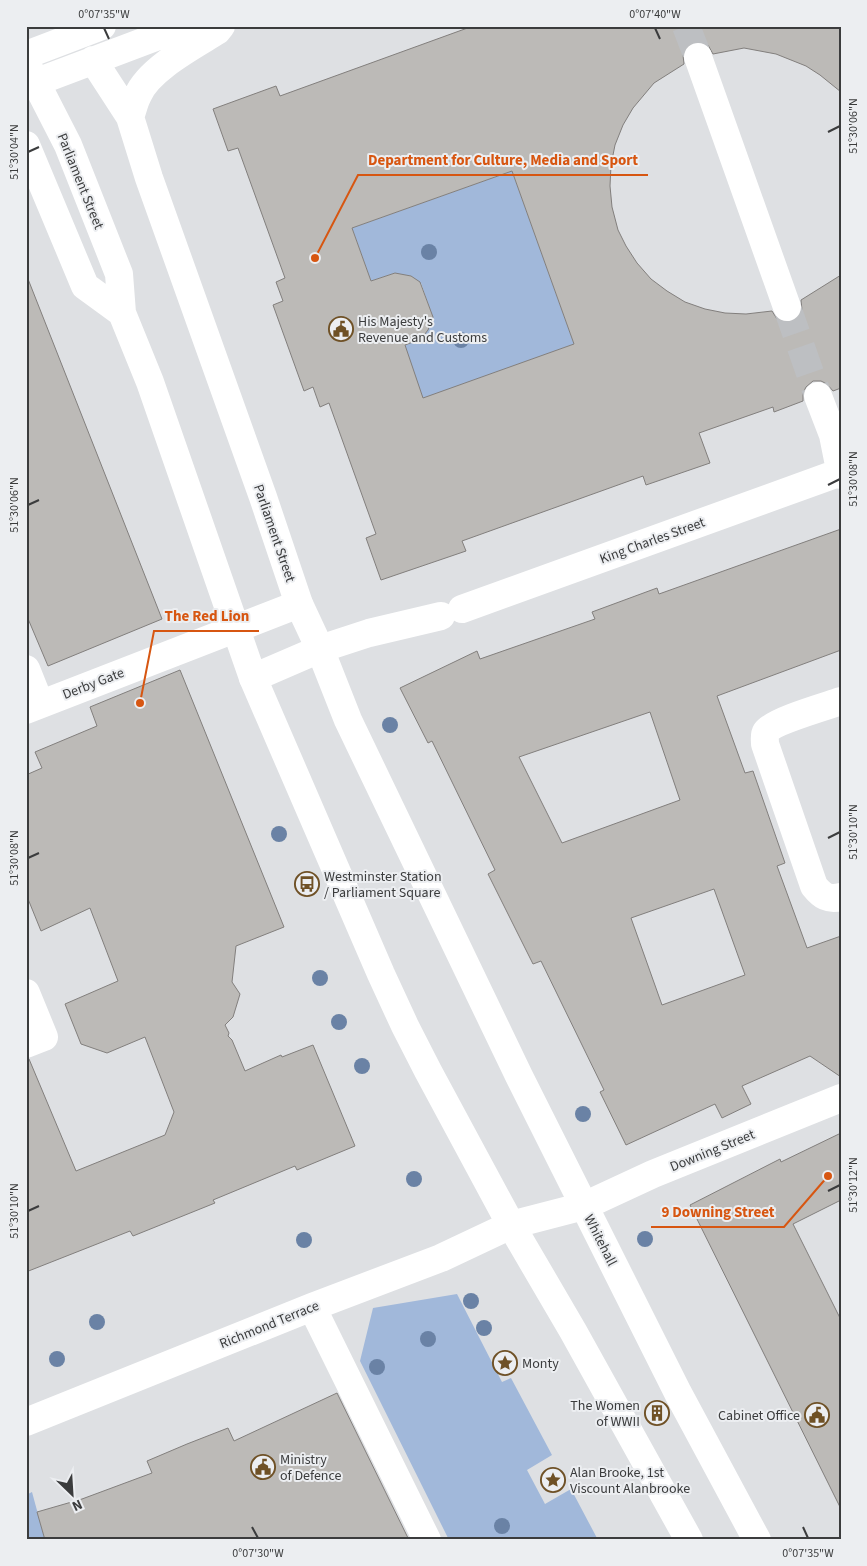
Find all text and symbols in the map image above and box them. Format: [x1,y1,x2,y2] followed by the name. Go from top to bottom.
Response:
[78,6,130,23] text: 0°07'35"W
[629,6,681,23] text: 0°07'40"W
[845,98,862,154] text: 51°30'06"N
[6,124,23,180] text: 51°30'04"N
[52,130,109,233] street label: Parliament Street
[358,145,648,175] callout: Department for Culture, Media and Sport
[368,150,638,171] text: Department for Culture, Media and Sport
[358,312,487,348] place label: His Majesty's Revenue and Customs
[328,316,354,342] public building icon: His Majesty's Revenue and Customs
[845,451,862,507] text: 51°30'08"N
[6,477,23,533] text: 51°30'06"N
[248,482,300,585] street label: Parliament Street
[597,512,708,569] street label: King Charles Street
[154,601,259,631] callout: The Red Lion
[165,606,249,627] text: The Red Lion
[60,663,127,705] street label: Derby Gate
[845,804,862,860] text: 51°30'10"N
[6,830,23,886] text: 51°30'08"N
[324,867,442,903] place label: Westminster Station / Parliament Square
[294,871,320,897] bus stop icon: Westminster Station / Parliament Square
[667,1125,758,1177] street label: Downing Street
[845,1157,862,1213] text: 51°30'12"N
[6,1183,23,1239] text: 51°30'10"N
[651,1197,784,1227] callout: 9 Downing Street
[661,1202,775,1223] text: 9 Downing Street
[579,1211,622,1270] street label: Whitehall
[217,1296,322,1354] street label: Richmond Terrace
[492,1350,518,1376] place icon: Monty
[522,1354,559,1374] place label: Monty
[570,1396,640,1432] place label: The Women of WWII
[644,1400,670,1426] building icon: The Women of WWII
[804,1402,830,1428] public building icon: Cabinet Office
[718,1406,800,1426] place label: Cabinet Office
[280,1450,342,1486] place label: Ministry of Defence
[250,1454,276,1480] public building icon: Ministry of Defence
[570,1463,690,1499] place label: Alan Brooke, 1st Viscount Alanbrooke
[540,1467,566,1493] place icon: Alan Brooke, 1st Viscount Alanbrooke
[48,1468,98,1518] north arrow
[69,1494,86,1516] text: N
[232,1545,284,1562] text: 0°07'30"W
[782,1545,834,1562] text: 0°07'35"W

